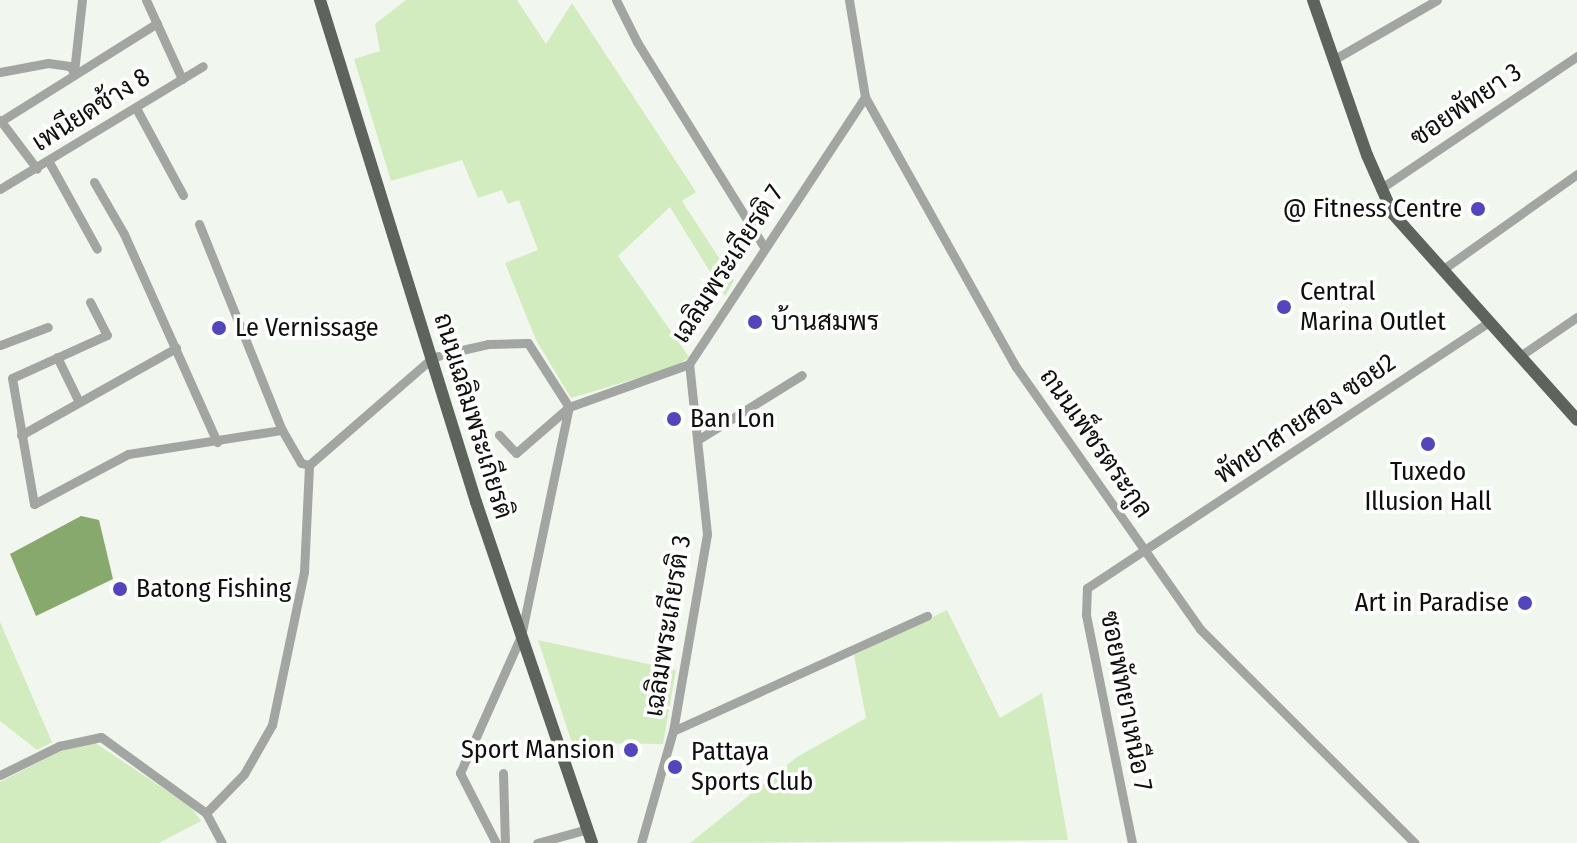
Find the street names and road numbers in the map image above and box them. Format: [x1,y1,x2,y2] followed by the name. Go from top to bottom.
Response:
[1405,56,1527,154] street label: ซอยพัทยา 3
[26,62,156,158] street label: เพนียดช้าง 8
[665,179,791,349] street label: เฉลิมพระเกียรติ 7
[427,309,519,523] street label: ถนนเฉลิมพระเกียรติ
[1209,347,1401,491] street label: พัทยาสายสอง ซอย2
[1033,362,1159,524] street label: ถนนเพ็ชรตระกูล
[638,533,698,719] street label: เฉลิมพระเกียรติ 3
[1093,608,1159,794] street label: ซอยพัทยาเหนือ 7

